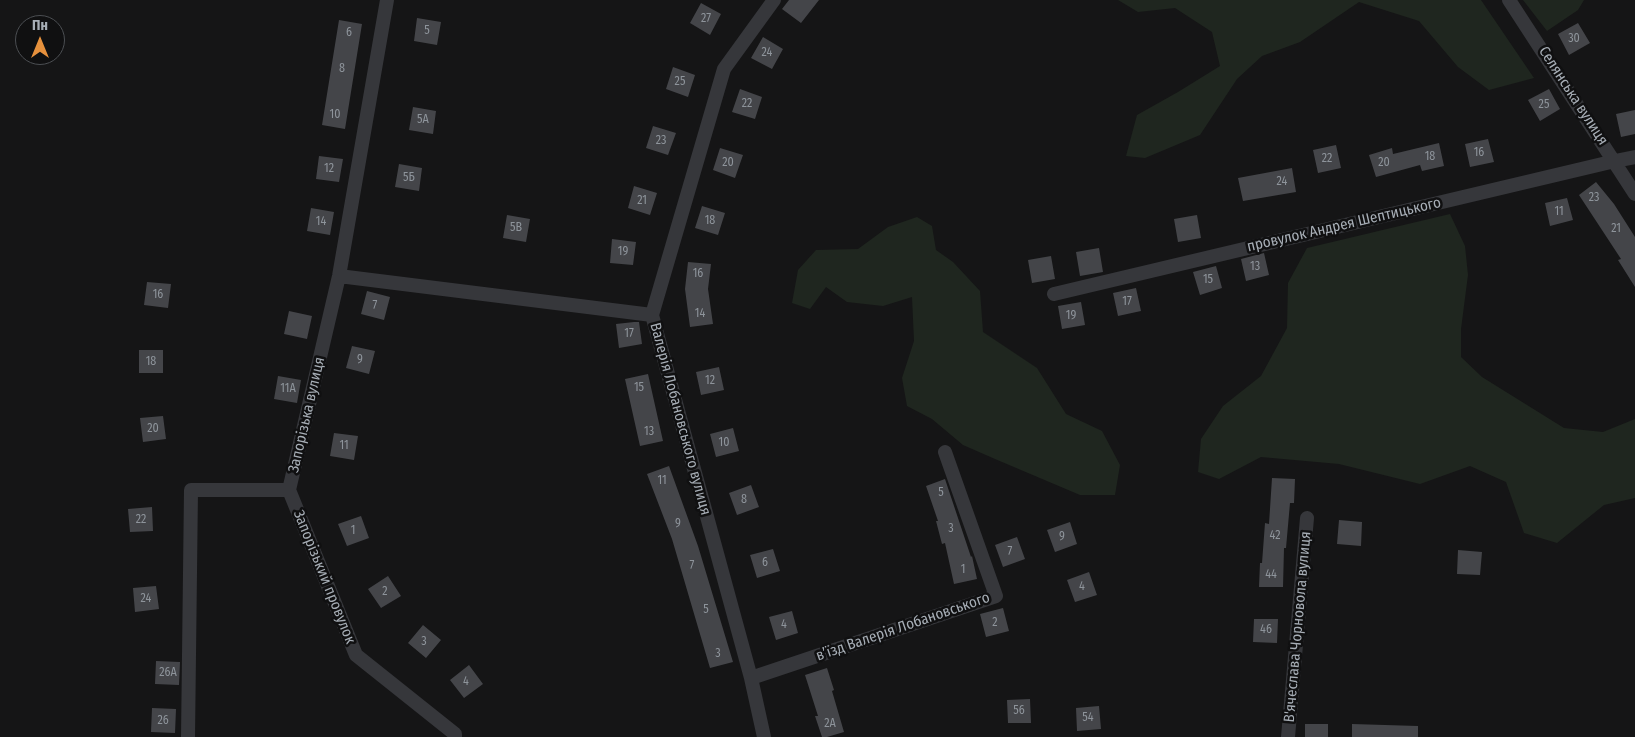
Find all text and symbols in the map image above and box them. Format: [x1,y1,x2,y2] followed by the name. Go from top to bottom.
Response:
[701,12,711,26] house number: 27
[15,15,65,65] north arrow
[32,17,48,34] text: Пн
[424,24,430,38] house number: 5
[346,26,352,40] house number: 6
[1568,32,1580,46] house number: 30
[1534,43,1612,149] street label: Селянська вулиця
[762,46,772,60] house number: 24
[339,62,345,76] house number: 8
[675,75,685,89] house number: 25
[742,97,752,111] house number: 22
[1539,98,1549,112] house number: 25
[330,108,340,122] house number: 10
[417,113,429,127] house number: 5А
[656,134,666,148] house number: 23
[1474,146,1484,160] house number: 16
[1425,150,1435,164] house number: 18
[1322,152,1332,166] house number: 22
[722,156,734,170] house number: 20
[1378,156,1390,170] house number: 20
[324,162,334,176] house number: 12
[403,171,415,185] house number: 5Б
[1277,175,1287,189] house number: 24
[1589,191,1599,205] house number: 23
[637,194,647,208] house number: 21
[1245,194,1443,256] street label: провулок Андрея Шептицького
[1554,205,1564,219] house number: 11
[705,214,715,228] house number: 18
[316,215,326,229] house number: 14
[510,221,522,235] house number: 5В
[1611,222,1621,236] house number: 21
[618,245,628,259] house number: 19
[1250,260,1260,274] house number: 13
[693,267,703,281] house number: 16
[1203,273,1213,287] house number: 15
[153,288,163,302] house number: 16
[1122,295,1132,309] house number: 17
[373,299,377,313] house number: 7
[695,307,705,321] house number: 14
[1066,309,1076,323] house number: 19
[646,321,714,517] street label: Валерія Лобановського вулиця
[624,327,634,341] house number: 17
[357,353,363,367] house number: 9
[146,355,156,369] house number: 18
[285,355,329,475] street label: Запорізька вулиця
[705,374,715,388] house number: 12
[634,381,644,395] house number: 15
[280,382,296,396] house number: 11А
[147,422,159,436] house number: 20
[644,425,654,439] house number: 13
[719,436,729,450] house number: 10
[339,439,349,453] house number: 11
[657,474,667,488] house number: 11
[938,486,944,500] house number: 5
[741,493,747,507] house number: 8
[289,507,359,647] street label: Запорізький провулок
[136,513,146,527] house number: 22
[675,517,681,531] house number: 9
[948,522,954,536] house number: 3
[351,524,355,538] house number: 1
[1270,529,1280,543] house number: 42
[1059,530,1065,544] house number: 9
[1281,531,1315,723] street label: В'ячеслава Чорновола вулиця
[1008,545,1012,559] house number: 7
[762,556,768,570] house number: 6
[690,559,694,573] house number: 7
[961,563,965,577] house number: 1
[1265,568,1277,582] house number: 44
[1079,580,1085,594] house number: 4
[382,585,388,599] house number: 2
[814,589,992,665] street label: в’їзд Валерія Лобановського
[141,592,151,606] house number: 24
[703,603,709,617] house number: 5
[992,616,998,630] house number: 2
[781,618,787,632] house number: 4
[1260,623,1272,637] house number: 46
[421,635,427,649] house number: 3
[715,647,721,661] house number: 3
[159,666,177,680] house number: 26А
[463,675,469,689] house number: 4
[1013,704,1025,718] house number: 56
[1082,711,1094,725] house number: 54
[157,714,169,728] house number: 26
[824,717,836,731] house number: 2А

